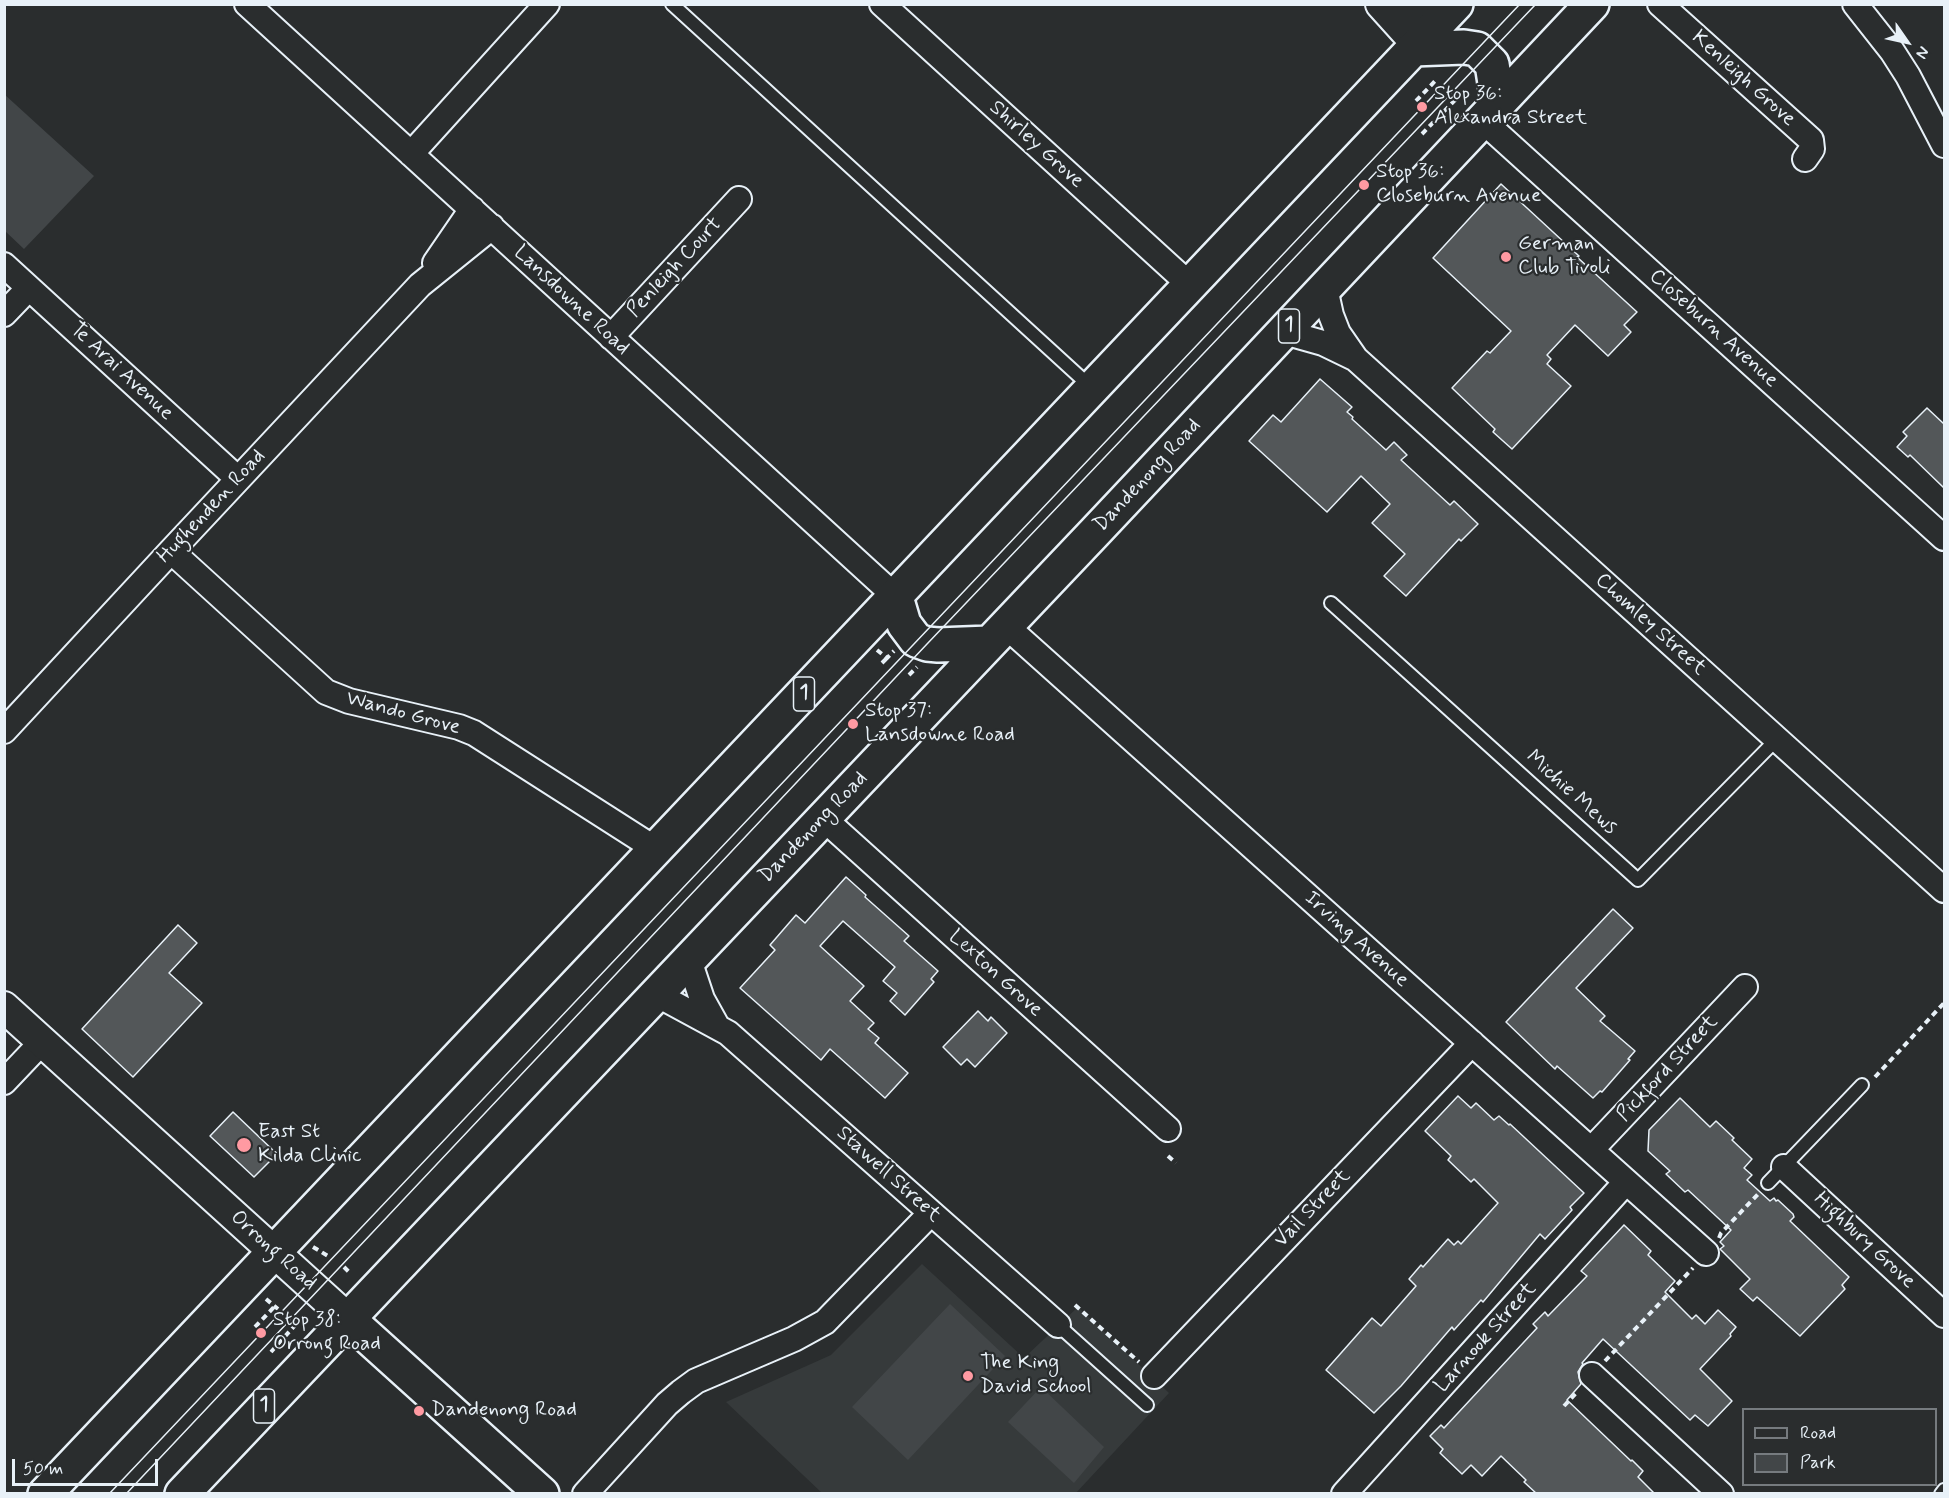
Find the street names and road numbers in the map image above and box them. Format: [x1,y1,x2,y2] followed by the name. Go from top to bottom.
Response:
[1686,26,1800,132] street label: Kenleigh Grove
[983,96,1089,194] street label: Shirley Grove
[622,213,728,323] street label: Penleigh Court
[508,241,634,361] street label: Lansdowne Road
[1643,264,1783,394] street label: Closeburn Avenue
[1278,309,1300,343] road number: 1
[64,317,178,427] street label: Te Arai Avenue
[1089,414,1207,538] street label: Dandenong Road
[153,445,271,569] street label: Hughenden Road
[1589,568,1711,682] street label: Chomley Street
[794,677,814,711] road number: 1
[343,687,463,741] street label: Wando Grove
[1520,745,1622,841] street label: Michie Mews
[754,767,874,889] street label: Dandenong Road
[1298,886,1414,994] street label: Irving Avenue
[943,925,1047,1023] street label: Lexton Grove
[1612,1010,1724,1128] street label: Pickford Street
[831,1121,945,1229] street label: Stawell Street
[1269,1165,1357,1253] street label: Vail Street
[1808,1187,1920,1295] street label: Highbury Grove
[224,1206,322,1296] street label: Orrong Road
[1430,1277,1542,1399] street label: Larnook Street
[254,1389,274,1423] road number: 1

